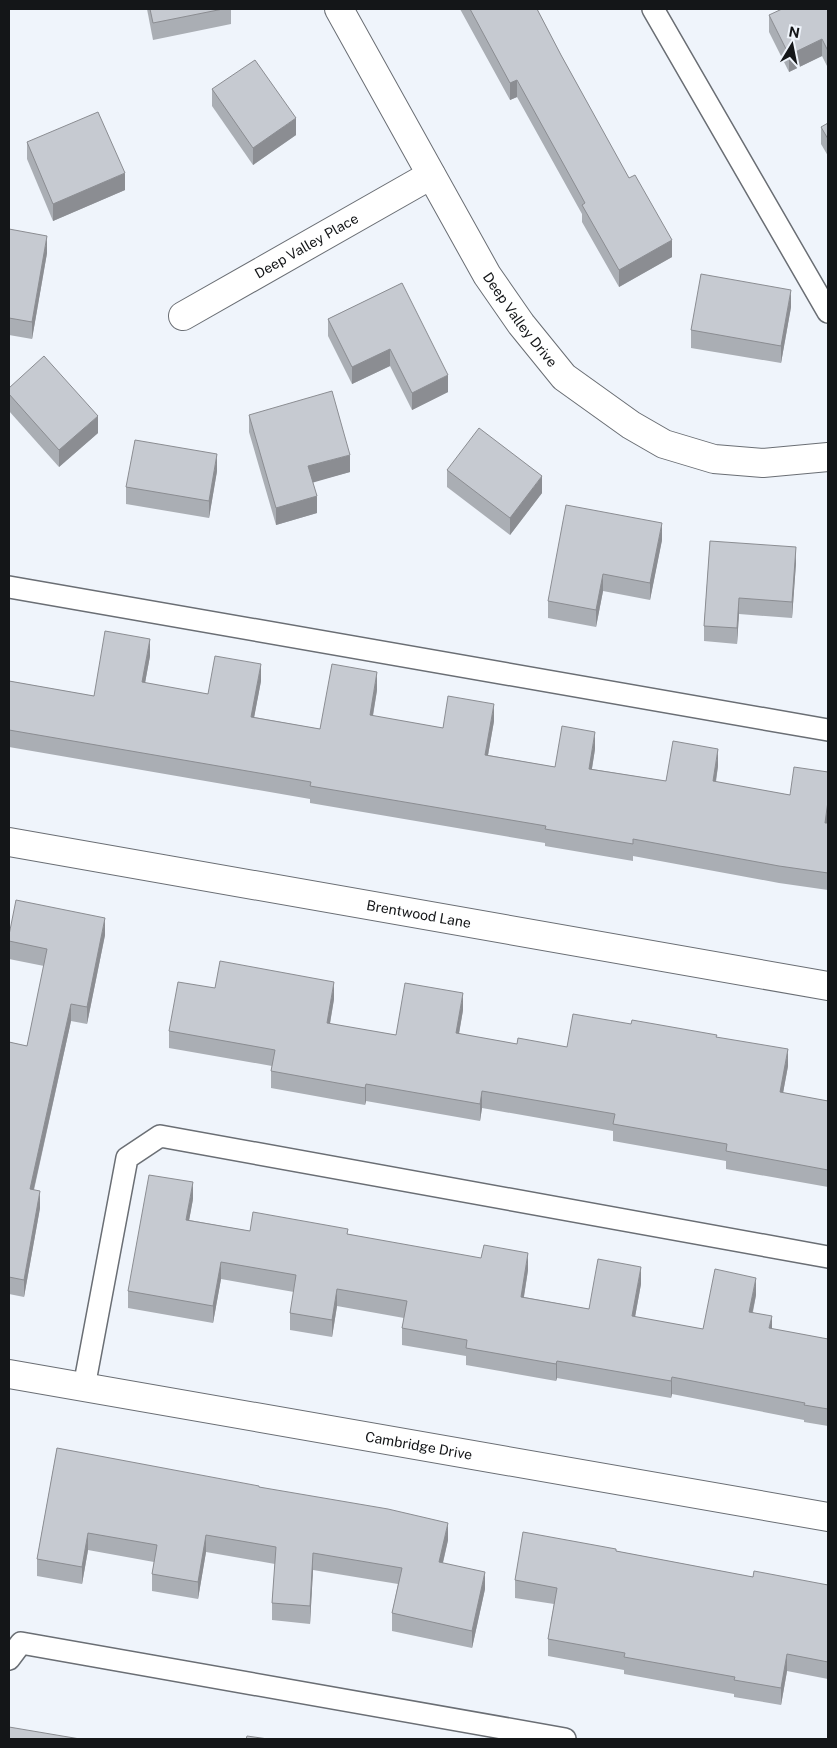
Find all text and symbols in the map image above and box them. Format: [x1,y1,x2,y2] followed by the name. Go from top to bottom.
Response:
[767,20,817,70] north arrow
[787,23,801,41] text: N
[252,210,361,282] street label: Deep Valley Place
[480,269,561,370] street label: Deep Valley Drive
[365,897,472,931] street label: Brentwood Lane
[364,1428,474,1463] street label: Cambridge Drive

